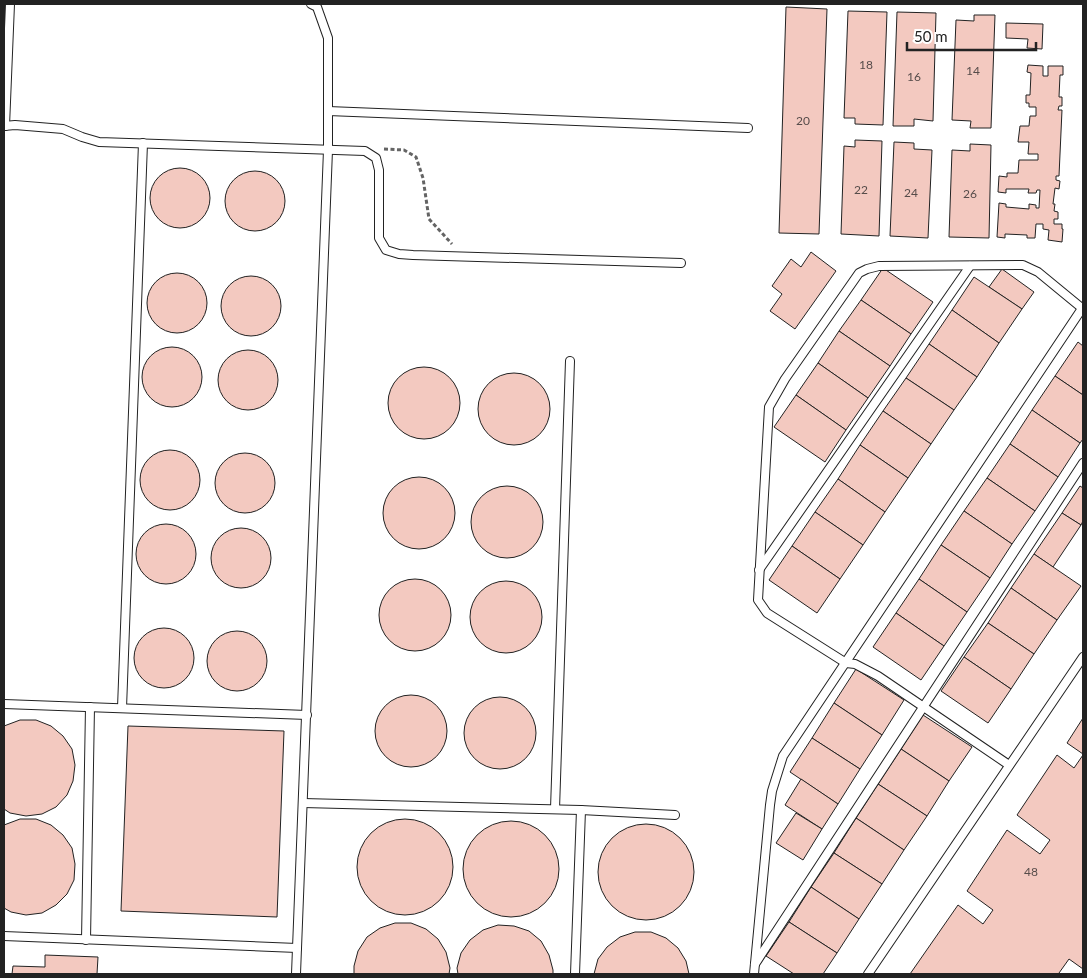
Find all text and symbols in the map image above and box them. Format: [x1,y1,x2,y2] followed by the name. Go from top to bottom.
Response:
[907,20,1036,52] scale bar
[914,27,948,45] text: 50 m
[859,57,873,72] house number: 18
[966,63,980,78] house number: 14
[907,69,921,84] house number: 16
[796,113,810,128] house number: 20
[854,182,868,197] house number: 22
[904,185,918,200] house number: 24
[963,186,977,201] house number: 26
[1024,864,1038,879] house number: 48

